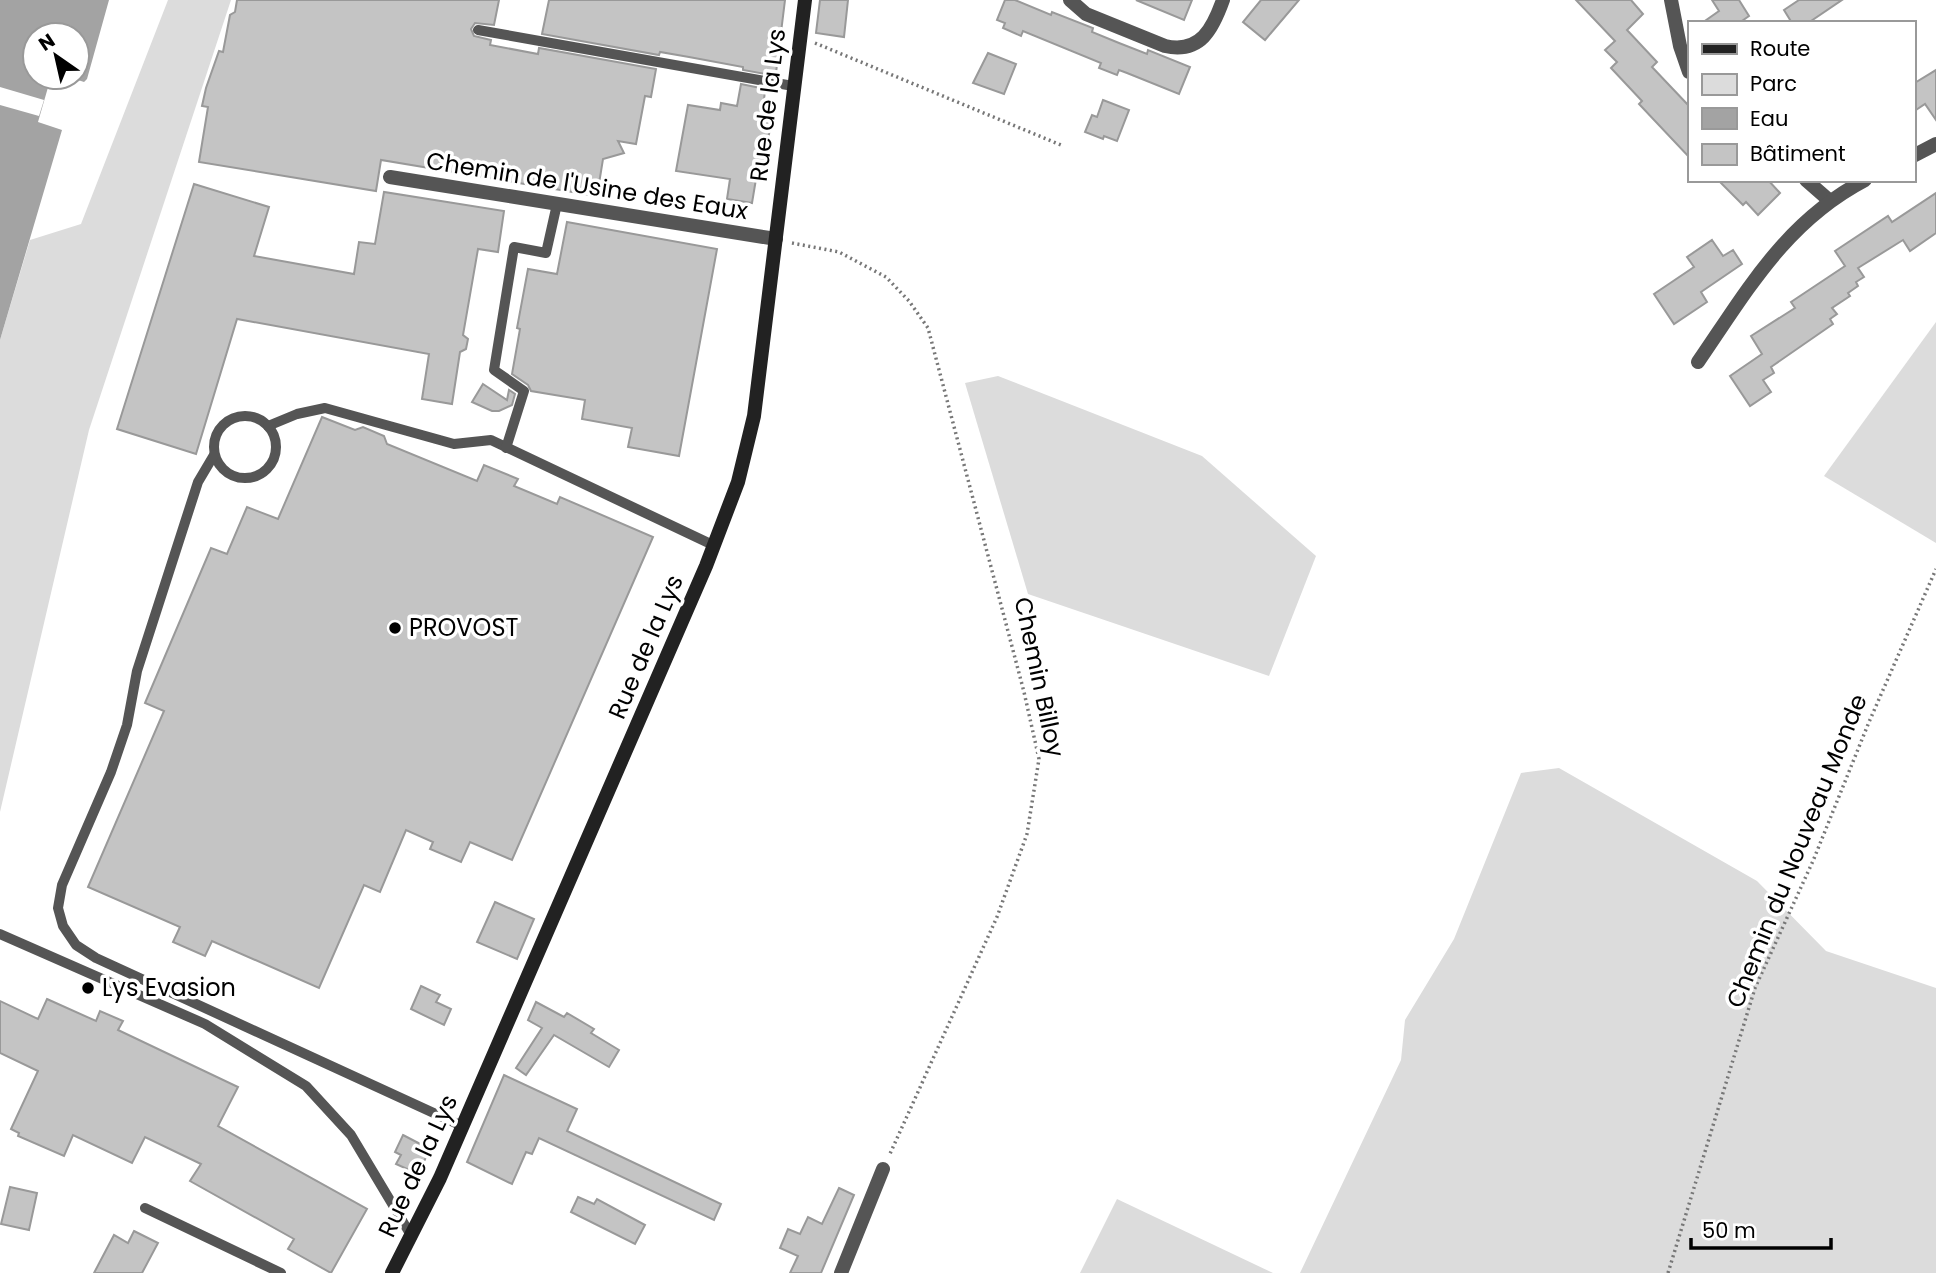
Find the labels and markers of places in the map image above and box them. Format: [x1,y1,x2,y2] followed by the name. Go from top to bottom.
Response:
[409,611,519,644] place label: PROVOST
[387,620,403,636] marker: PROVOST
[102,971,236,1004] place label: Lys Evasion
[80,980,96,996] marker: Lys Evasion

